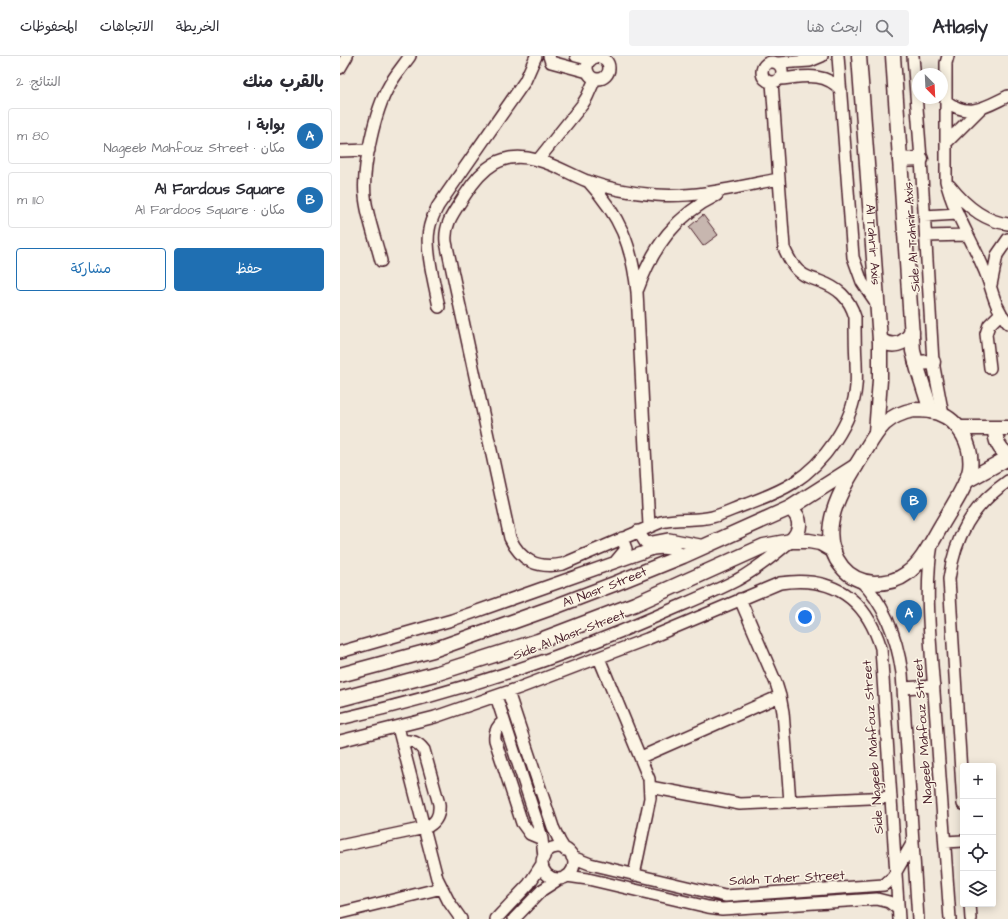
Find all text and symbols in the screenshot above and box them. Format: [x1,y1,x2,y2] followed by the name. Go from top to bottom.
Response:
[629,10,909,46] search box
[933,14,988,41] text: Atlasly
[20,17,78,37] text: المحفوظات
[100,17,154,37] text: الاتجاهات
[176,17,219,37] text: الخريطة
[806,17,863,38] text: ابحث هنا
[873,17,895,39] icon: search
[912,68,948,104] north arrow
[243,70,324,94] text: بالقرب منك
[16,73,61,91] text: النتائج: 2
[248,115,285,136] text: بوابة 1
[17,127,49,145] text: 80 m
[306,127,314,145] text: A
[103,139,285,157] text: مكان · Nageeb Mahfouz Street
[154,179,285,200] text: Al Fardous Square
[899,181,925,293] street label: Side Al Tahrir Axis
[17,191,44,209] text: 110 m
[305,191,315,209] text: B
[135,201,285,219] text: مكان · Al Fardoos Square
[861,203,885,286] street label: Al Tahrir Axis
[16,248,166,291] button: مشاركة
[174,248,324,291] button: حفظ
[901,488,927,521] pin: B
[560,562,650,612] street label: Al Nasr Street
[896,600,922,633] pin: A
[510,605,628,665] street label: Side Al Nasr Street
[795,607,815,627] your location
[909,657,938,804] street label: Nageeb Mahfouz Street
[858,659,889,835] street label: Side Nageeb Mahfouz Street
[960,763,996,907] map controls
[960,763,996,799] button: +
[960,799,996,835] button: −
[960,835,996,871] button: locate
[729,866,846,890] street label: Salah Taher Street
[960,871,996,907] button: layers

